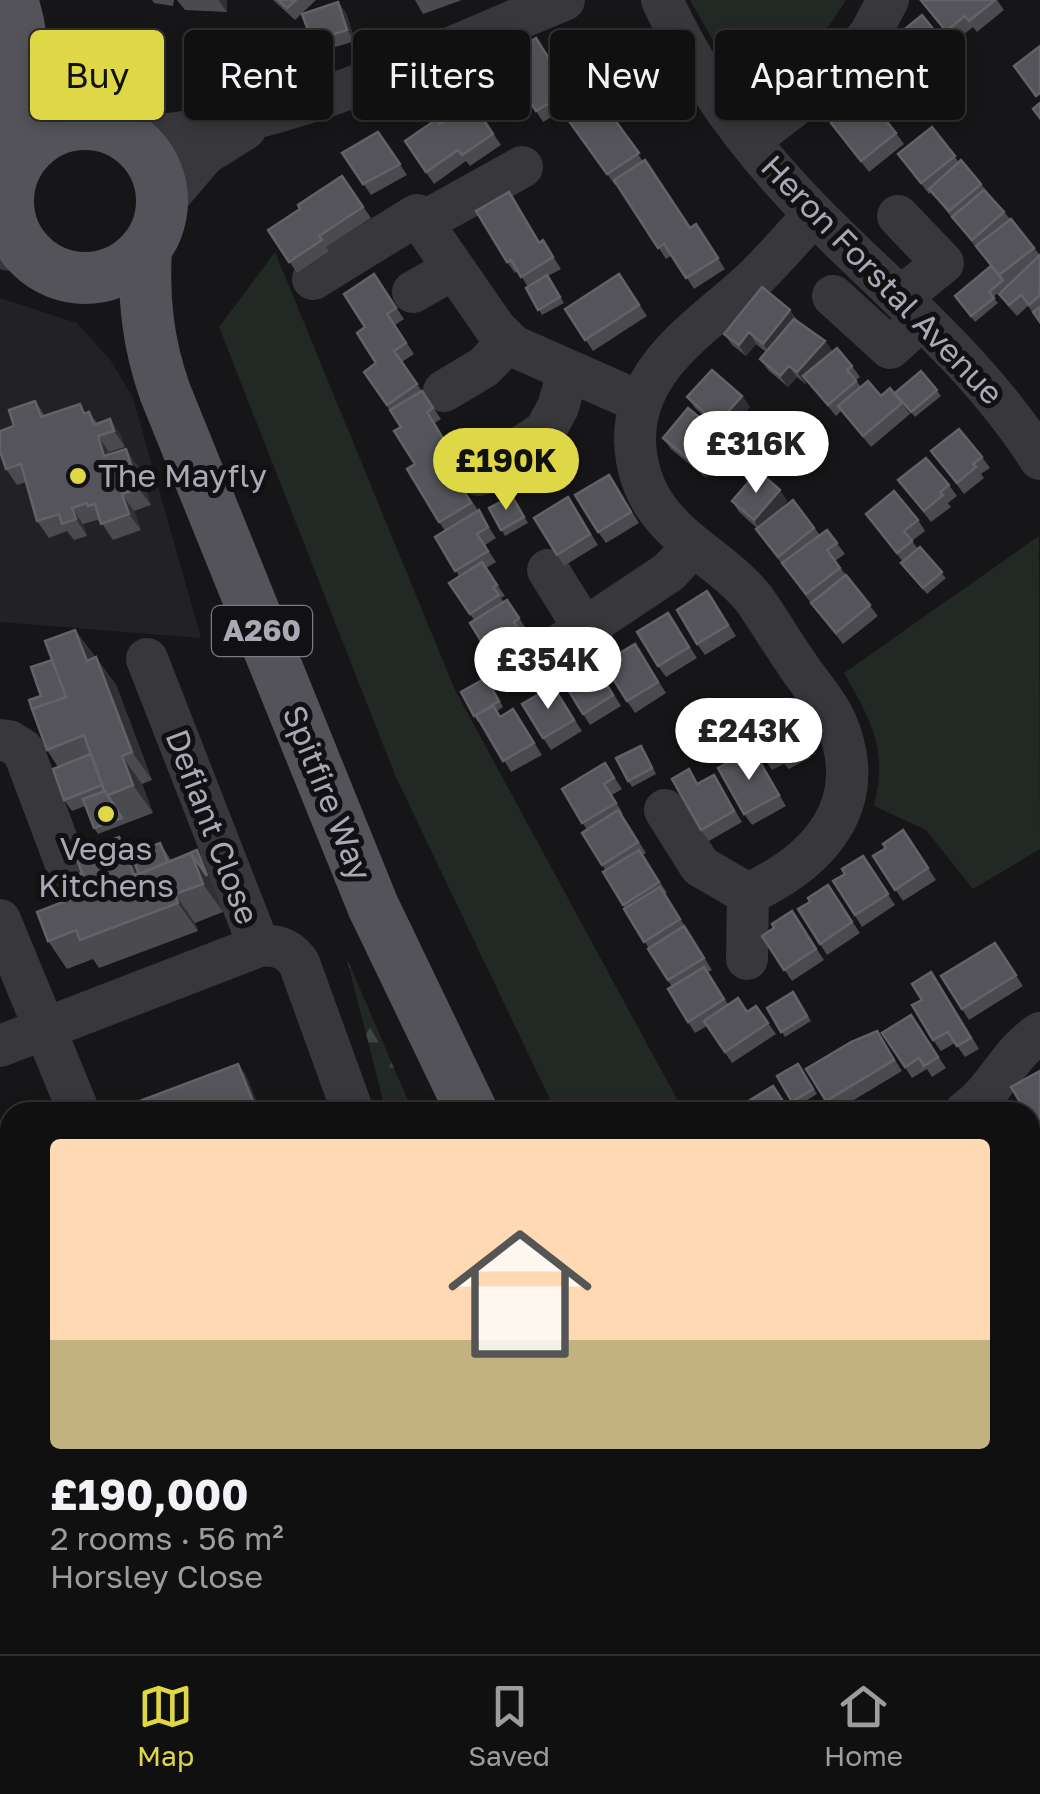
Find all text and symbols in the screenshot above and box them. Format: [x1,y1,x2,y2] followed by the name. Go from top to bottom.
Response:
[30,30,164,120] chip: Buy
[184,30,333,120] chip: Rent
[353,30,530,120] chip: Filters
[550,30,695,120] chip: New
[715,30,965,120] chip: Apartment
[754,147,1011,412] street label: Heron Forstal Avenue
[686,411,826,496] pin: £316K
[706,424,806,462] text: £316K
[436,428,576,513] pin: £190K
[455,441,557,479] text: £190K
[98,456,267,494] place label: The Mayfly
[67,465,89,487] marker: The Mayfly
[212,606,312,656] road number: A260
[478,627,618,712] pin: £354K
[496,640,600,678] text: £354K
[679,698,819,783] pin: £243K
[276,700,380,886] street label: Spitfire Way
[697,711,801,749] text: £243K
[158,724,268,929] street label: Defiant Close
[95,803,117,825] marker: Vegas Kitchens
[38,829,174,904] place label: Vegas Kitchens
[430,1204,610,1384] icon: home
[50,1469,249,1519] text: £190,000
[50,1519,284,1557] text: 2 rooms · 56 m²
[50,1557,263,1595] text: Horsley Close
[137,1679,194,1772] tab: Map
[468,1679,550,1772] tab: Saved
[824,1679,903,1772] tab: Home

